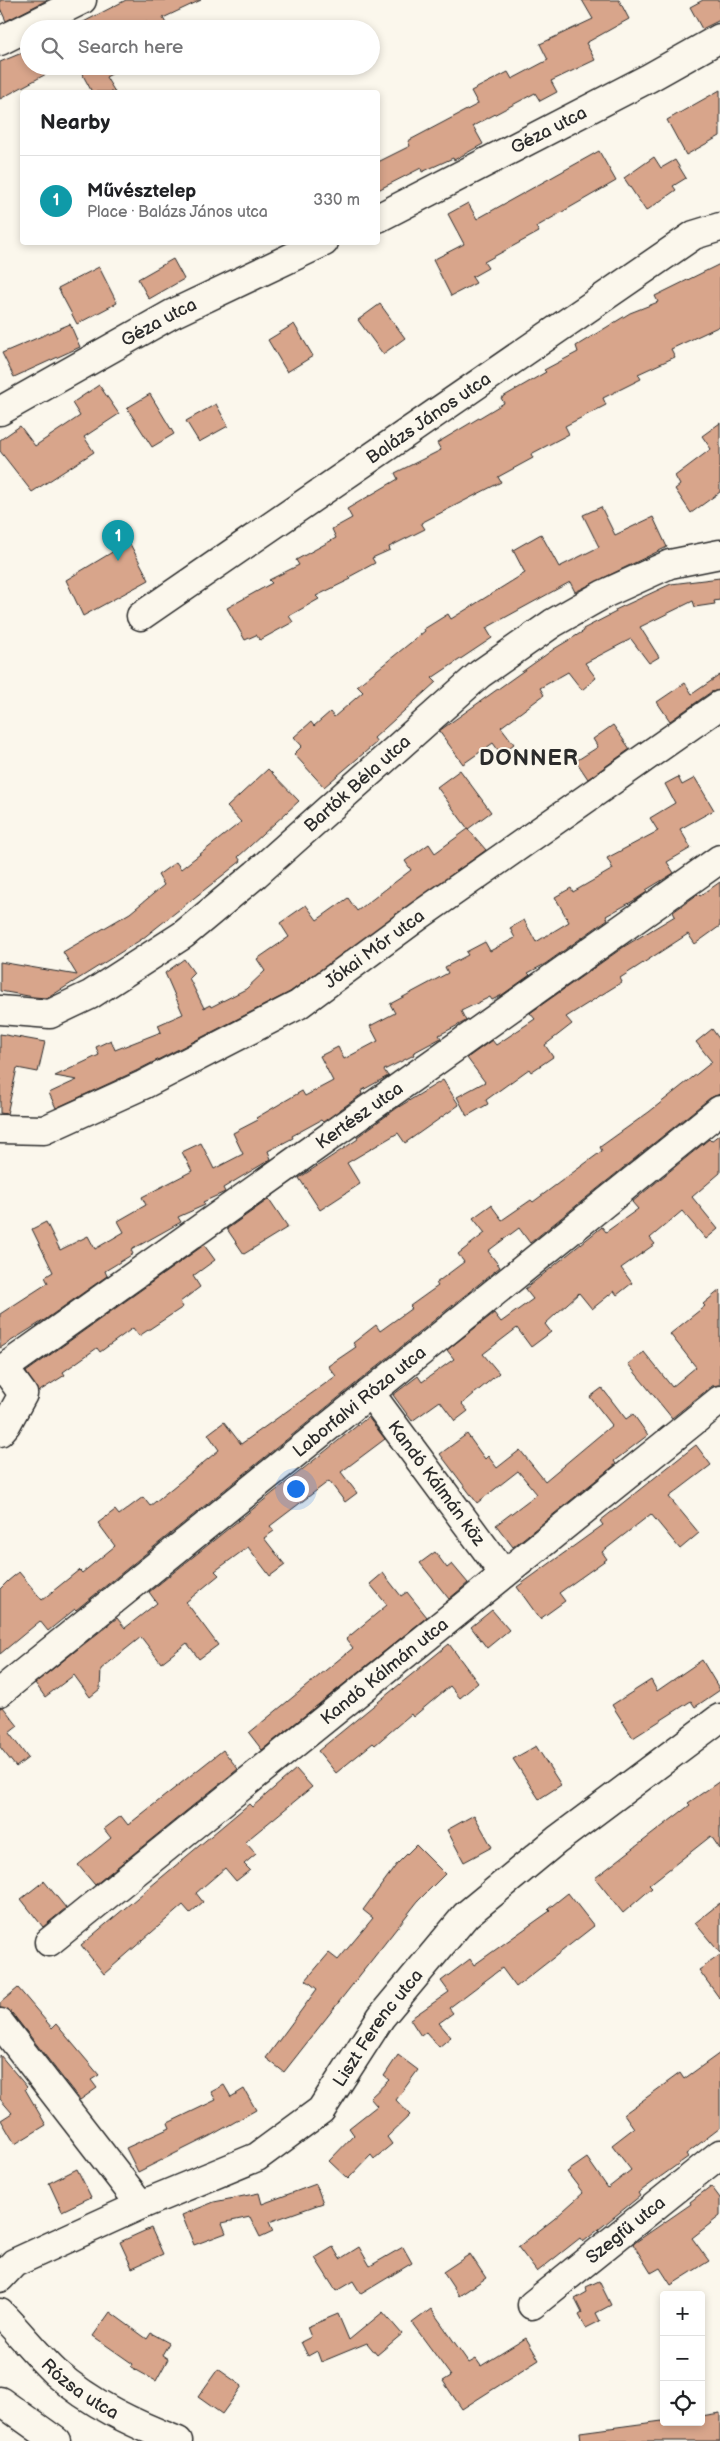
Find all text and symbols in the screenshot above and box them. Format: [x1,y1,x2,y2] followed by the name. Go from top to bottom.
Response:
[20,20,380,75] search box
[38,34,66,62] icon: search
[78,36,183,59] text: Search here
[507,102,590,158] street label: Géza utca
[40,110,110,135] text: Nearby
[87,180,196,203] text: Művésztelep
[53,191,59,210] text: 1
[313,191,360,210] text: 330 m
[87,203,268,222] text: Place · Balázs János utca
[117,293,200,351] street label: Géza utca
[362,368,495,468] street label: Balázs János utca
[102,520,134,561] pin: 1
[300,731,415,836] street label: Bartók Béla utca
[479,745,579,772] district label: DONNER
[320,905,428,993] street label: Jókai Mór utca
[312,1077,407,1154] street label: Kertész utca
[289,1342,430,1462] street label: Laborfalvi Róza utca
[384,1416,490,1550] street label: Kandó Kálmán köz
[283,1476,309,1502] your location
[316,1613,452,1729] street label: Kandó Kálmán utca
[328,1965,427,2090] street label: Liszt Ferenc utca
[582,2192,669,2268] street label: Szegfű utca
[660,2291,705,2426] map controls
[660,2291,705,2336] button: +
[660,2336,705,2381] button: −
[37,2354,122,2423] street label: Rózsa utca
[660,2381,705,2426] button: locate

